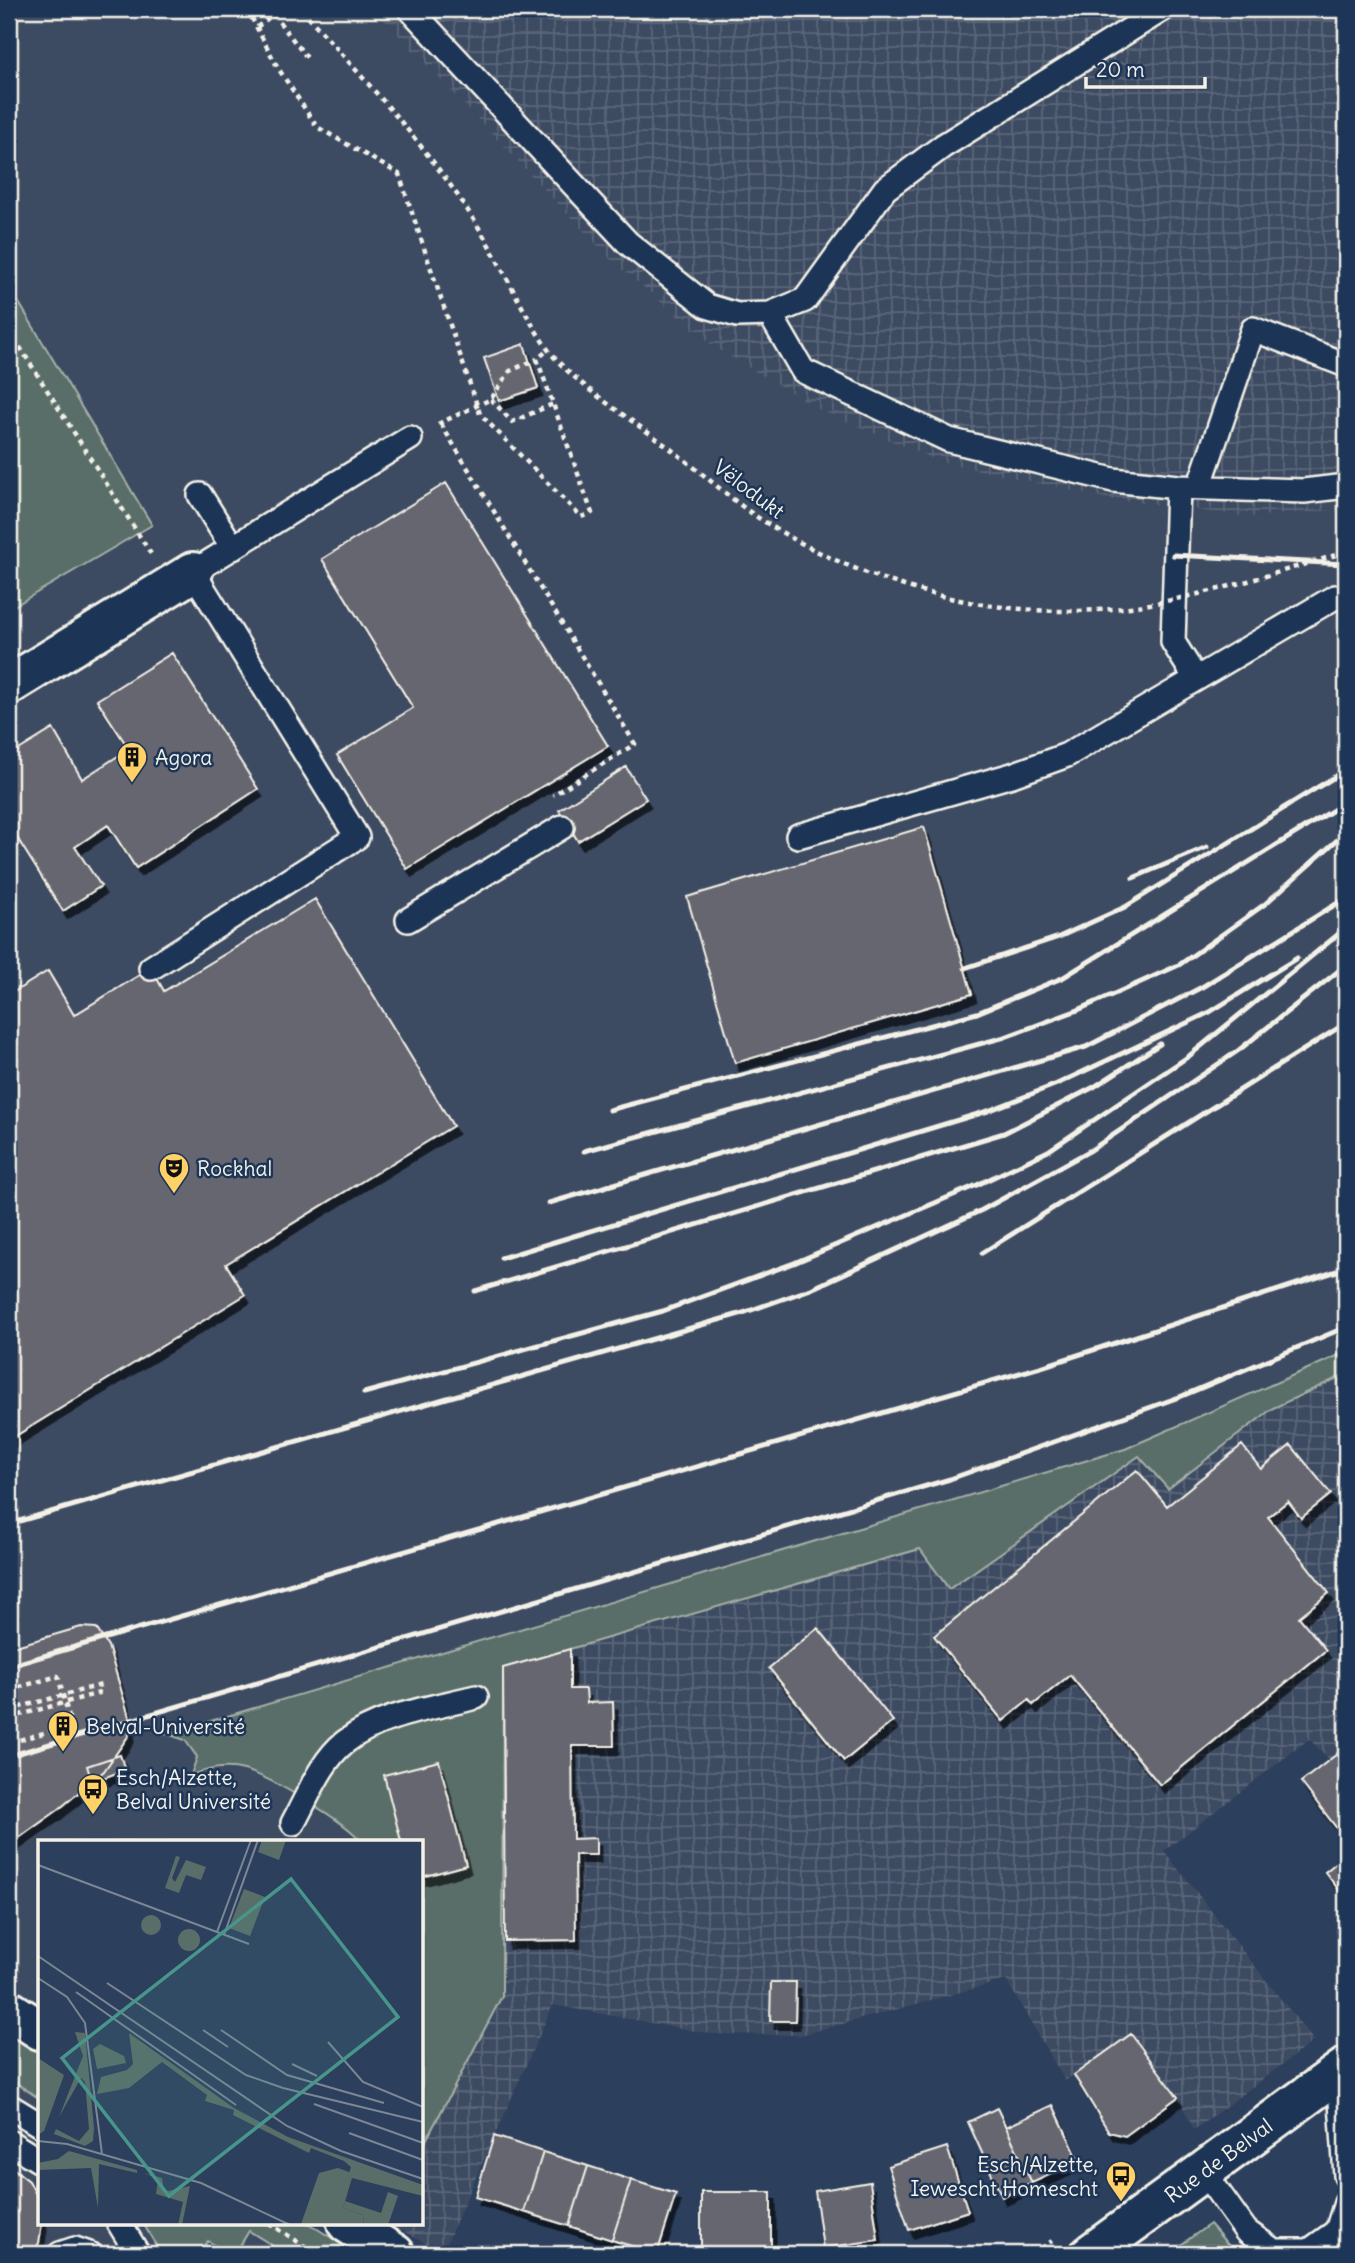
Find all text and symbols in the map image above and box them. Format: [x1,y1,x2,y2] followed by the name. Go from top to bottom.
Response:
[1086,46,1204,90] scale bar
[1096,56,1145,83] text: 20 m
[708,453,790,525] street label: Vëlodukt
[115,740,149,784] building icon: Agora
[155,744,212,771] place label: Agora
[157,1151,191,1195] theatre icon: Rockhal
[197,1155,272,1182] place label: Rockhal
[46,1709,80,1753] building icon: Belval-Université
[86,1713,245,1740] place label: Belval-Université
[116,1764,271,1815] place label: Esch/Alzette, Belval Université
[76,1772,110,1816] bus stop icon: Esch/Alzette, Belval Université
[38,1840,424,2224] inset map
[1159,2112,1278,2209] street label: Rue de Belval
[910,2151,1098,2202] place label: Esch/Alzette, Iewescht Homescht
[1104,2159,1138,2203] bus stop icon: Esch/Alzette, Iewescht Homescht

